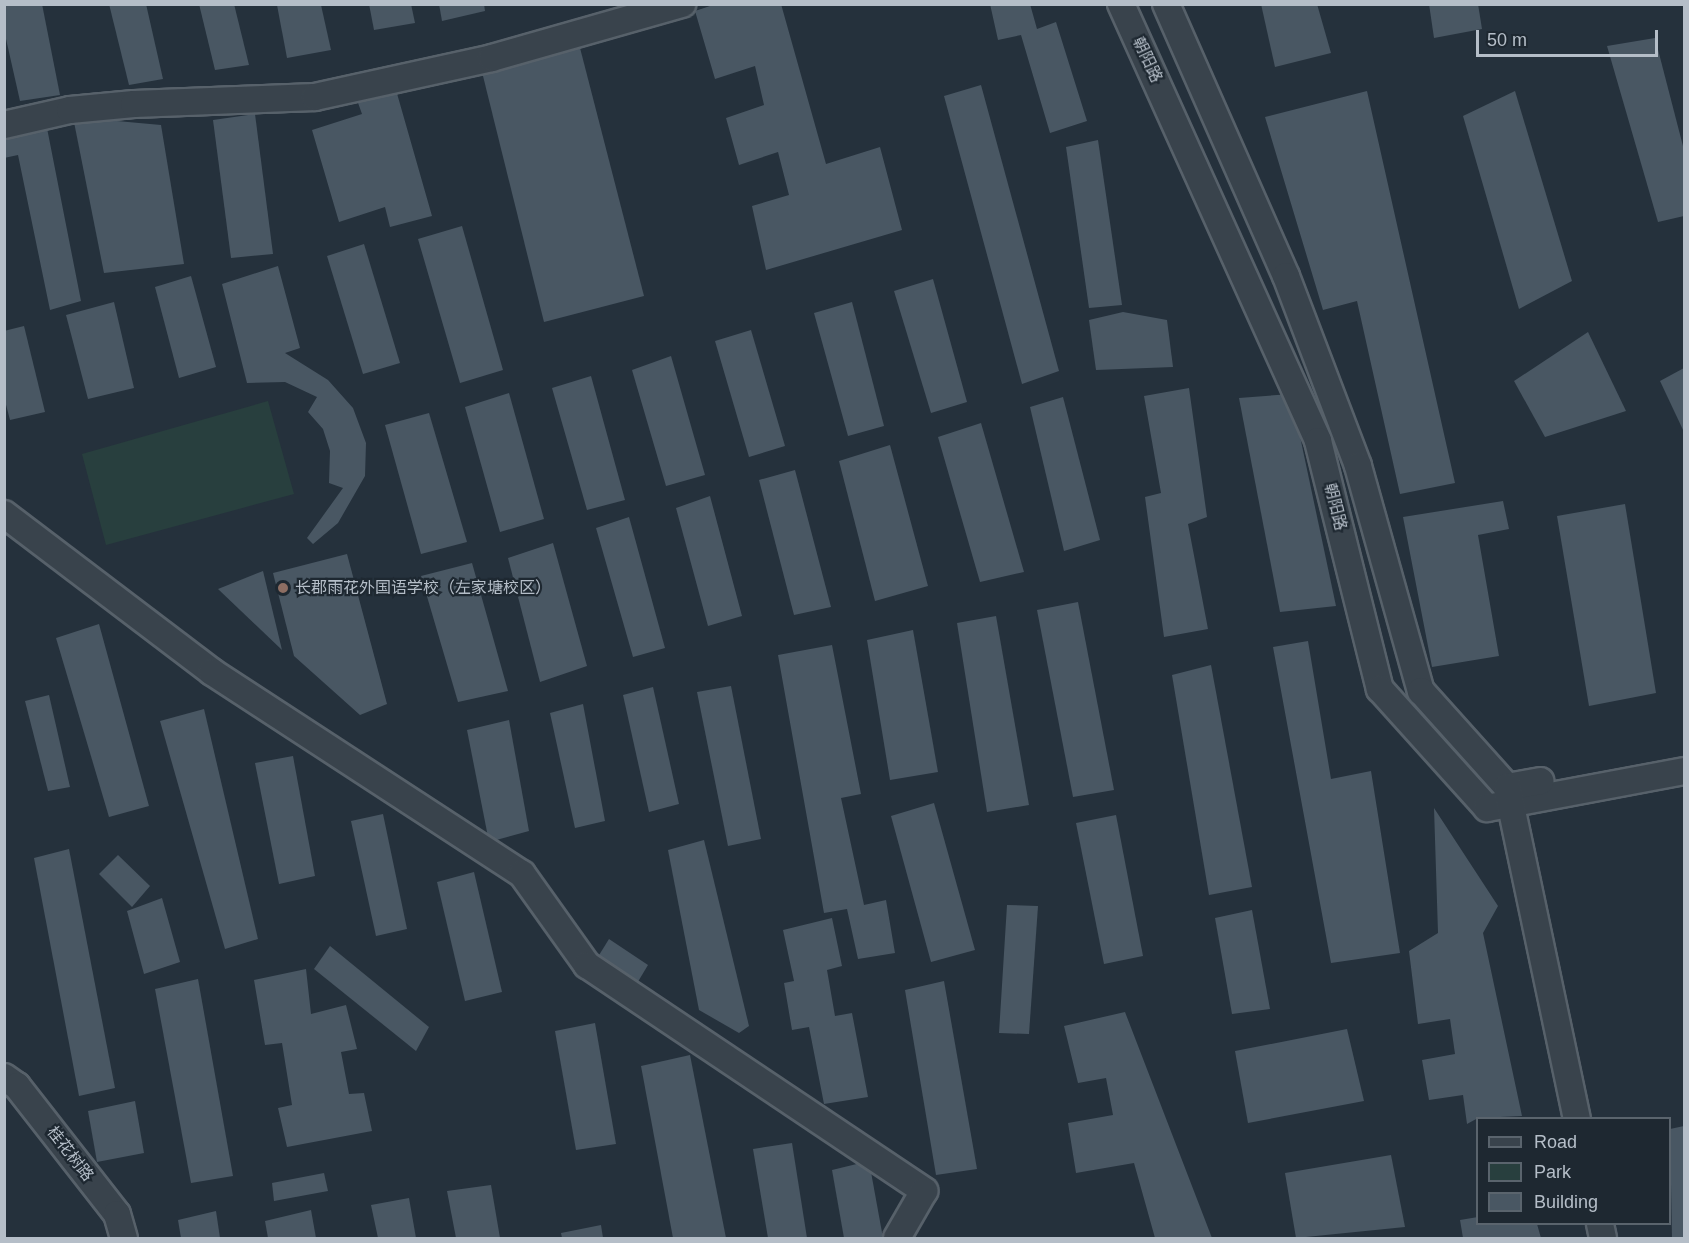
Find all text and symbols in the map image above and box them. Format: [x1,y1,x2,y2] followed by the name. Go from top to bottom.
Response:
[1479,18,1660,56] scale bar
[1487,30,1527,50] text: 50 m
[1128,34,1166,86] street label: 朝阳路
[1320,481,1350,533] street label: 朝阳路
[295,578,551,598] place label: 长郡雨花外国语学校（左家塘校区）
[276,581,290,595] marker: 长郡雨花外国语学校（左家塘校区）
[1476,1117,1671,1225] legend
[43,1123,97,1185] street label: 桂花树路
[1534,1132,1577,1152] text: Road
[1534,1162,1571,1182] text: Park
[1534,1192,1598,1212] text: Building

